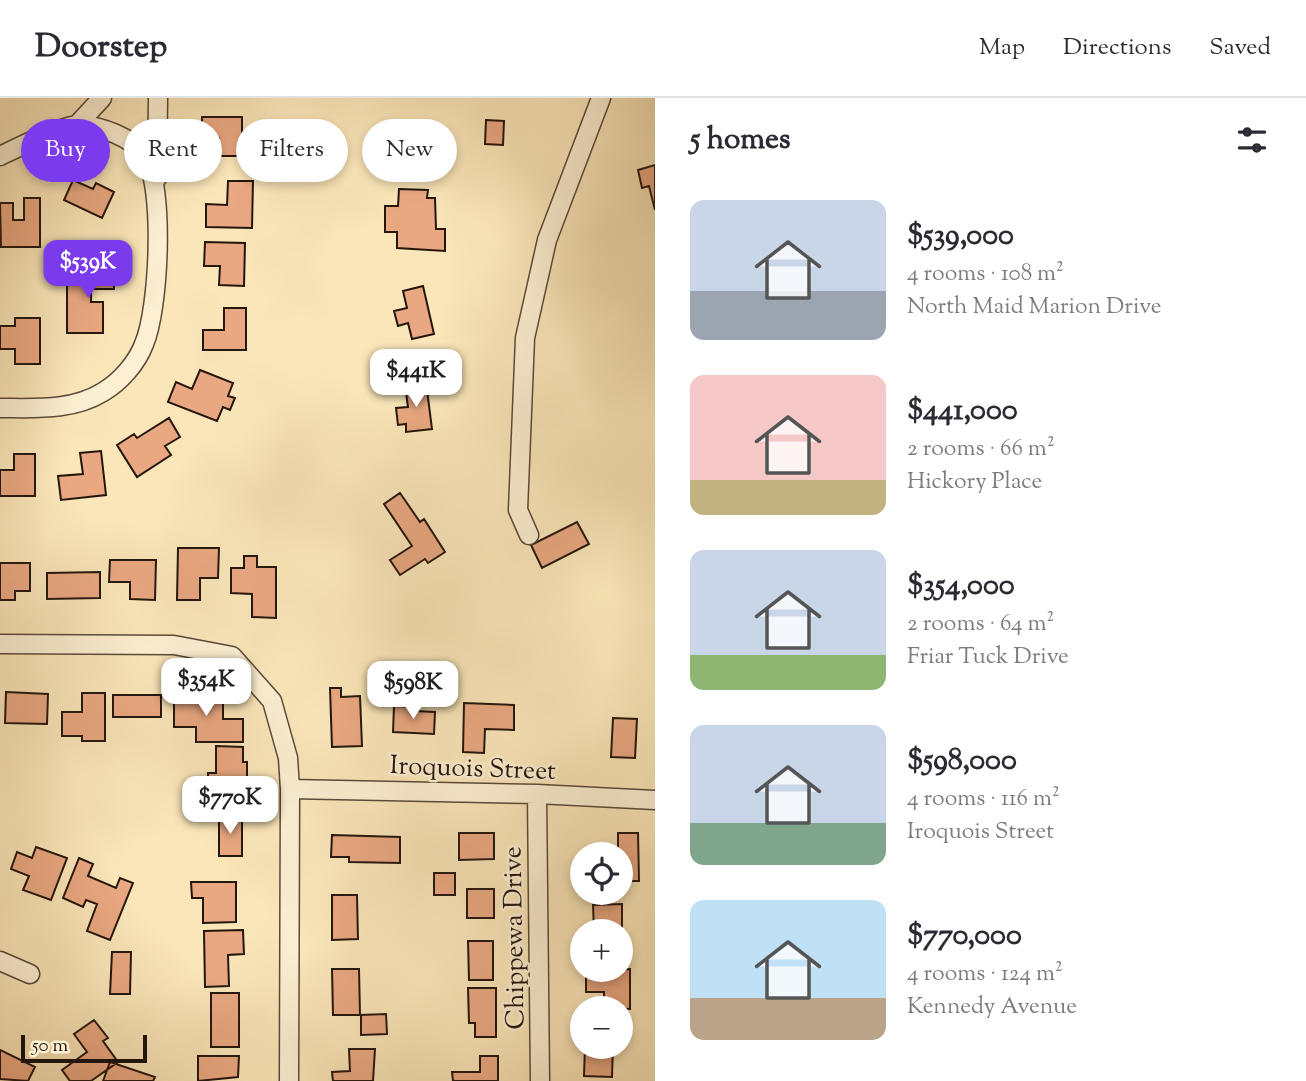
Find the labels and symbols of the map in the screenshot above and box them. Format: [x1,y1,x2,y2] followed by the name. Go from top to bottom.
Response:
[39,240,137,300] pin: $539K
[367,350,465,409] pin: $441K
[157,658,255,718] pin: $354K
[364,662,462,721] pin: $598K
[389,748,557,791] street label: Iroquois Street
[181,776,279,836] pin: $770K
[495,846,536,1030] street label: Chippewa Drive
[21,1032,147,1064] scale bar

